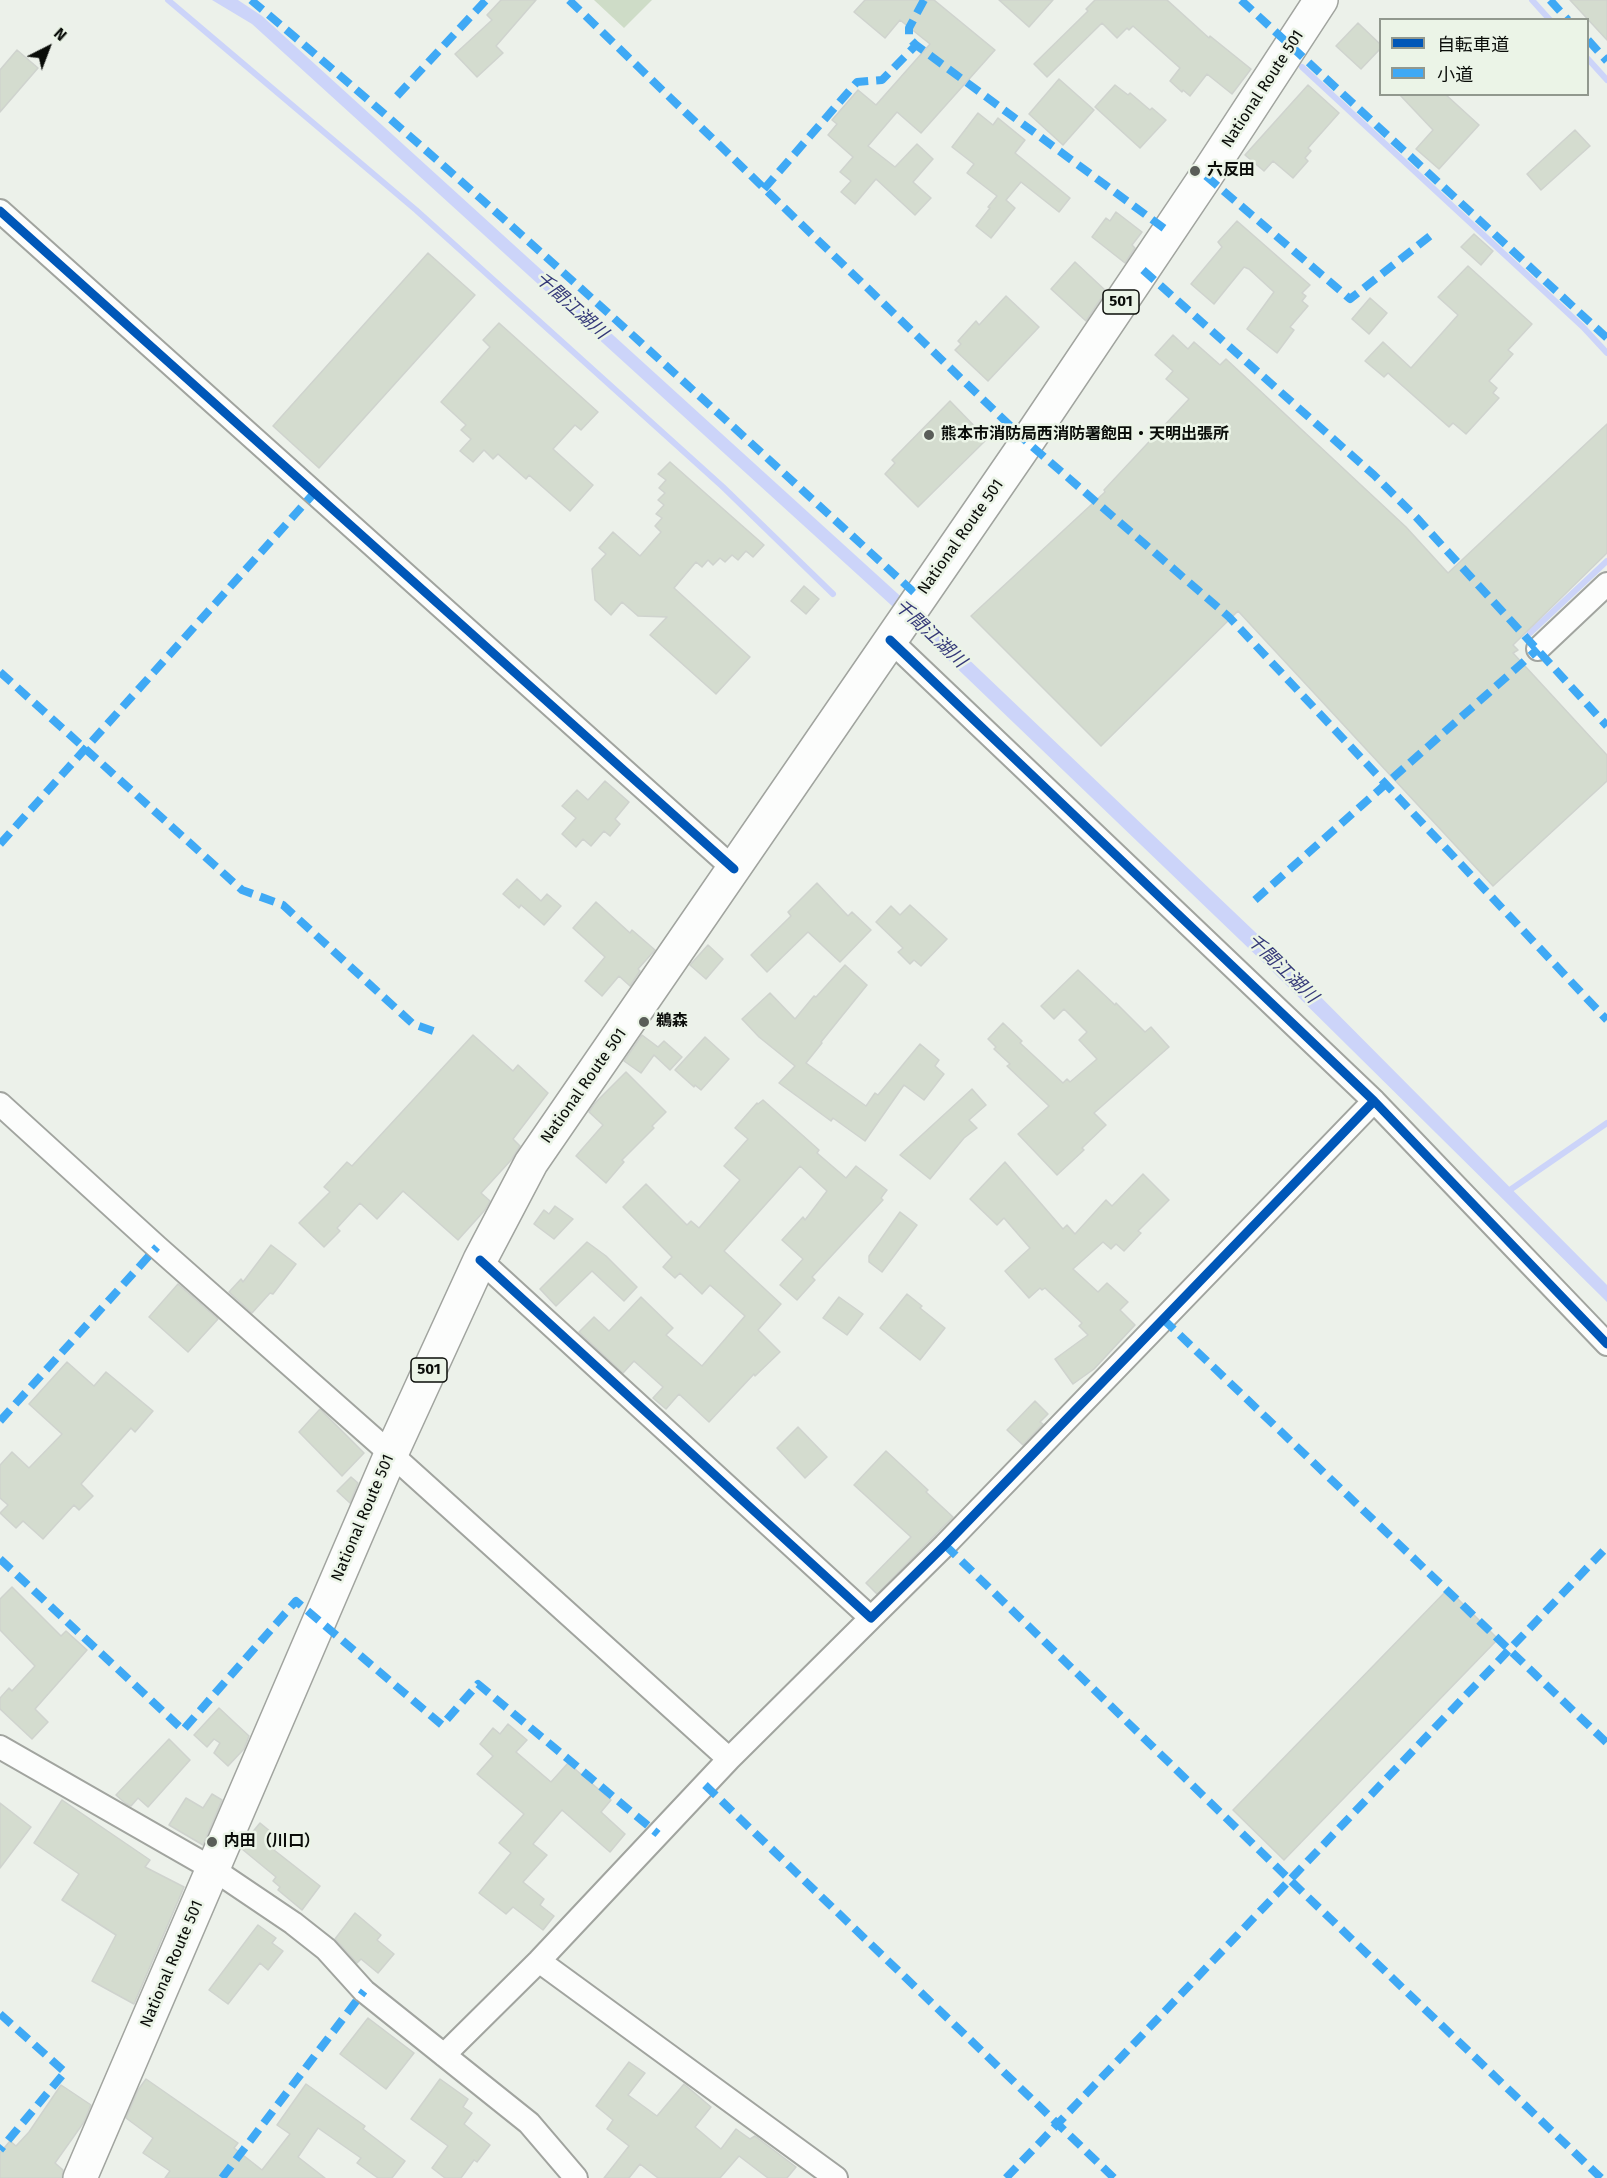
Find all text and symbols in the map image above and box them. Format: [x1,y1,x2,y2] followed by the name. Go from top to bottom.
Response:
[18,18,78,78] north arrow
[1379,18,1589,96] legend
[50,24,71,45] text: N
[1218,27,1308,151] street label: National Route 501
[1437,34,1509,56] text: 自転車道
[1437,64,1473,86] text: 小道
[1207,161,1255,181] place label: 六反田
[1188,164,1202,178] marker: 六反田
[530,268,612,344] water label: 千間江湖川
[1103,290,1139,314] road number: 501
[941,425,1229,445] place label: 熊本市消防局西消防署飽田・天明出張所
[922,428,936,442] marker: 熊本市消防局西消防署飽田・天明出張所
[914,476,1008,598] street label: National Route 501
[890,595,970,673] water label: 千間江湖川
[1242,930,1322,1008] water label: 千間江湖川
[656,1012,688,1032] place label: 鵜森
[637,1015,651,1029] marker: 鵜森
[537,1025,631,1147] street label: National Route 501
[411,1358,447,1382] road number: 501
[328,1452,398,1584] street label: National Route 501
[224,1832,320,1852] place label: 内田（川口）
[205,1835,219,1849] marker: 内田（川口）
[137,1898,207,2030] street label: National Route 501

